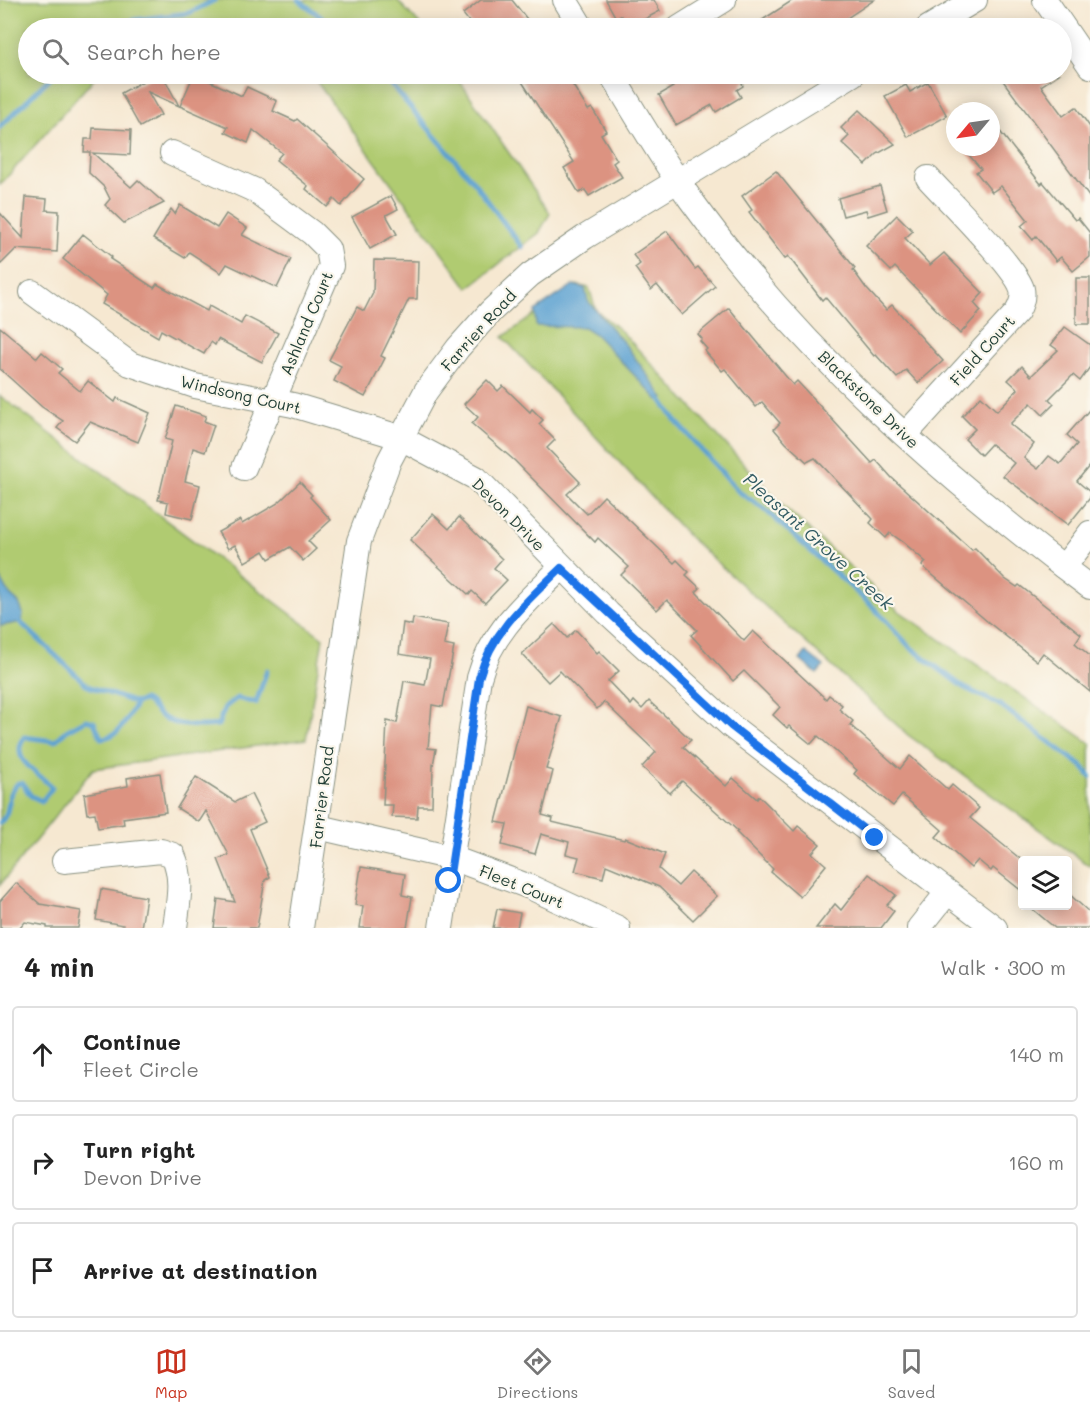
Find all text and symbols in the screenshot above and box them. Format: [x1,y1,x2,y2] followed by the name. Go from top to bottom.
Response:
[18,18,1072,84] search box
[39,35,72,68] icon: search
[87,37,221,66] text: Search here
[946,102,1000,156] north arrow
[275,268,337,378] street label: Ashland Court
[436,285,520,375] street label: Farrier Road
[945,310,1019,390] street label: Field Court
[814,345,924,453] street label: Blackstone Drive
[179,370,303,418] street label: Windsong Court
[739,467,900,615] water label: Pleasant Grove Creek
[468,473,550,555] street label: Devon Drive
[304,745,338,849] street label: Farrier Road
[861,824,887,850] route end
[1018,856,1072,910] map controls
[1018,856,1072,910] button: layers
[476,859,568,913] street label: Fleet Court
[435,867,461,893] route start
[24,950,94,984] text: 4 min
[940,954,1066,980] text: Walk · 300 m
[83,1027,181,1056] text: Continue
[26,1038,59,1071] icon: ahead
[1009,1041,1064,1067] text: 140 m
[83,1056,199,1082] text: Fleet Circle
[83,1135,195,1164] text: Turn right
[26,1146,59,1179] icon: right
[1008,1149,1064,1175] text: 160 m
[83,1164,202,1190] text: Devon Drive
[26,1254,59,1287] icon: arrive
[83,1256,318,1285] text: Arrive at destination
[155,1345,188,1402] tab: Map
[497,1345,578,1402] tab: Directions
[888,1345,935,1402] tab: Saved

